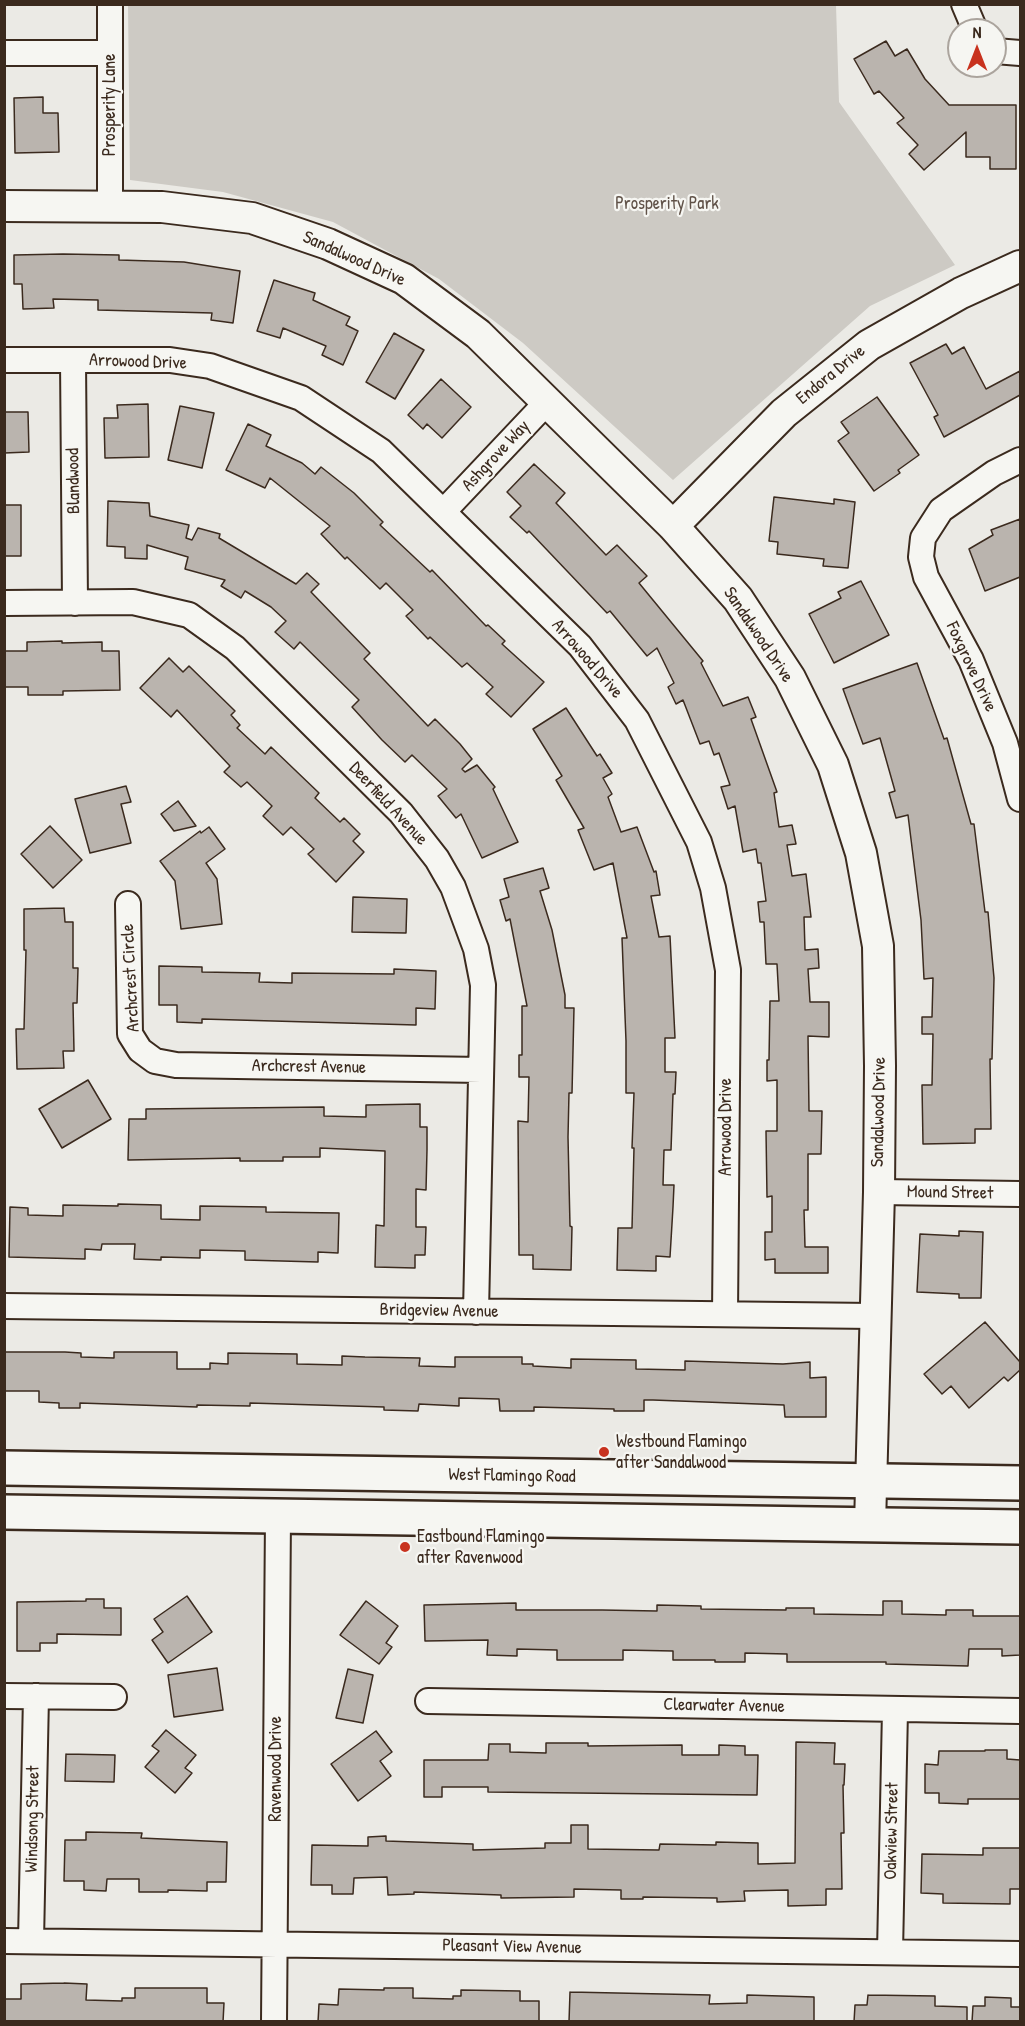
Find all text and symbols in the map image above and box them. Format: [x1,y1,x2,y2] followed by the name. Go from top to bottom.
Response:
[947,18,1007,78] north arrow
[973,21,981,43] text: N
[99,54,121,156] street label: Prosperity Lane
[615,193,719,215] park label: Prosperity Park
[299,227,409,291] street label: Sandalwood Drive
[792,341,870,409] street label: Endora Drive
[89,350,187,374] street label: Arrowood Drive
[458,416,534,496] street label: Ashgrove Way
[63,448,85,514] street label: Blandwood
[718,583,798,687] street label: Sandalwood Drive
[547,615,627,703] street label: Arrowood Drive
[941,619,1001,715] street label: Foxgrove Drive
[344,758,432,850] street label: Deerfield Avenue
[117,923,145,1033] street label: Archcrest Circle
[252,1055,366,1079] street label: Archcrest Avenue
[867,1057,891,1167] street label: Sandalwood Drive
[715,1078,737,1176] street label: Arrowood Drive
[907,1181,993,1205] street label: Mound Street
[379,1299,499,1323] street label: Bridgeview Avenue
[616,1431,747,1474] place label: Westbound Flamingo after Sandalwood
[597,1445,611,1459] marker: Westbound Flamingo after Sandalwood
[448,1464,576,1488] street label: West Flamingo Road
[417,1526,545,1568] place label: Eastbound Flamingo after Ravenwood
[398,1540,412,1554] marker: Eastbound Flamingo after Ravenwood
[663,1694,785,1718] street label: Clearwater Avenue
[265,1716,287,1822] street label: Ravenwood Drive
[21,1765,45,1873] street label: Windsong Street
[880,1782,904,1880] street label: Oakview Street
[442,1935,582,1959] street label: Pleasant View Avenue

